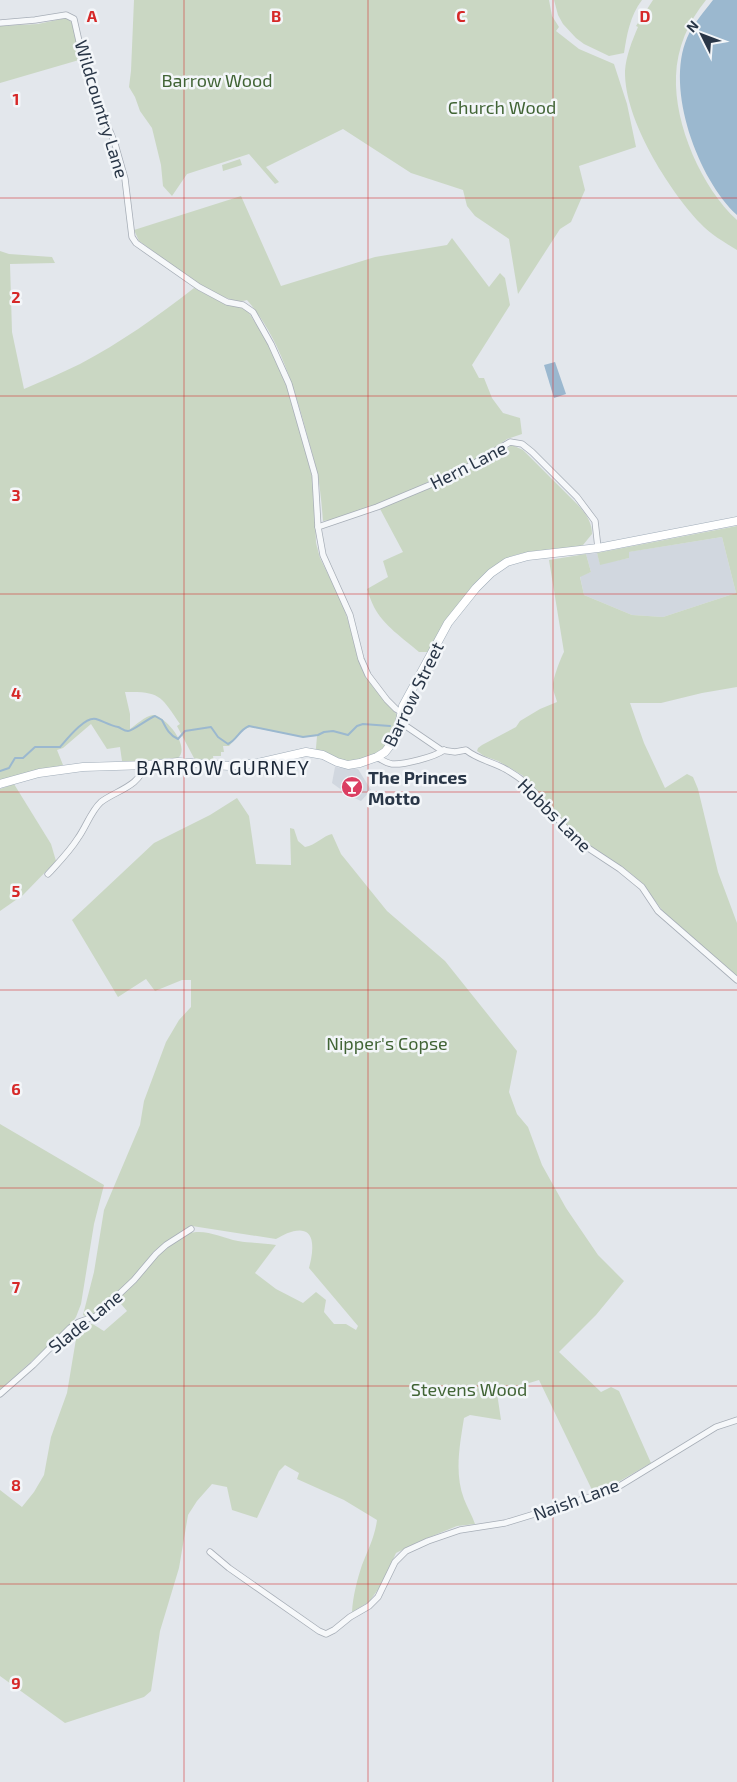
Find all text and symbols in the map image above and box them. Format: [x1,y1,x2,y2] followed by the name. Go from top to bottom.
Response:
[87,6,98,25] text: A
[271,6,281,25] text: B
[456,6,466,25] text: C
[640,6,651,25] text: D
[677,10,727,60] north arrow
[682,17,702,35] text: N
[71,37,133,181] street label: Wildcountry Lane
[161,69,273,91] park label: Barrow Wood
[13,89,19,108] text: 1
[448,96,556,118] park label: Church Wood
[11,287,21,306] text: 2
[426,436,510,494] street label: Hern Lane
[11,485,21,504] text: 3
[378,638,448,750] street label: Barrow Street
[11,683,21,702] text: 4
[136,755,310,779] district label: BARROW GURNEY
[368,766,467,809] place label: The Princes Motto
[514,774,596,856] street label: Hobbs Lane
[340,775,364,799] bar icon: The Princes Motto
[12,881,21,900] text: 5
[326,1032,448,1054] park label: Nipper's Copse
[11,1079,21,1098] text: 6
[12,1277,21,1296] text: 7
[44,1285,126,1357] street label: Slade Lane
[411,1378,527,1400] park label: Stevens Wood
[530,1473,622,1525] street label: Naish Lane
[11,1475,21,1494] text: 8
[11,1673,21,1692] text: 9

